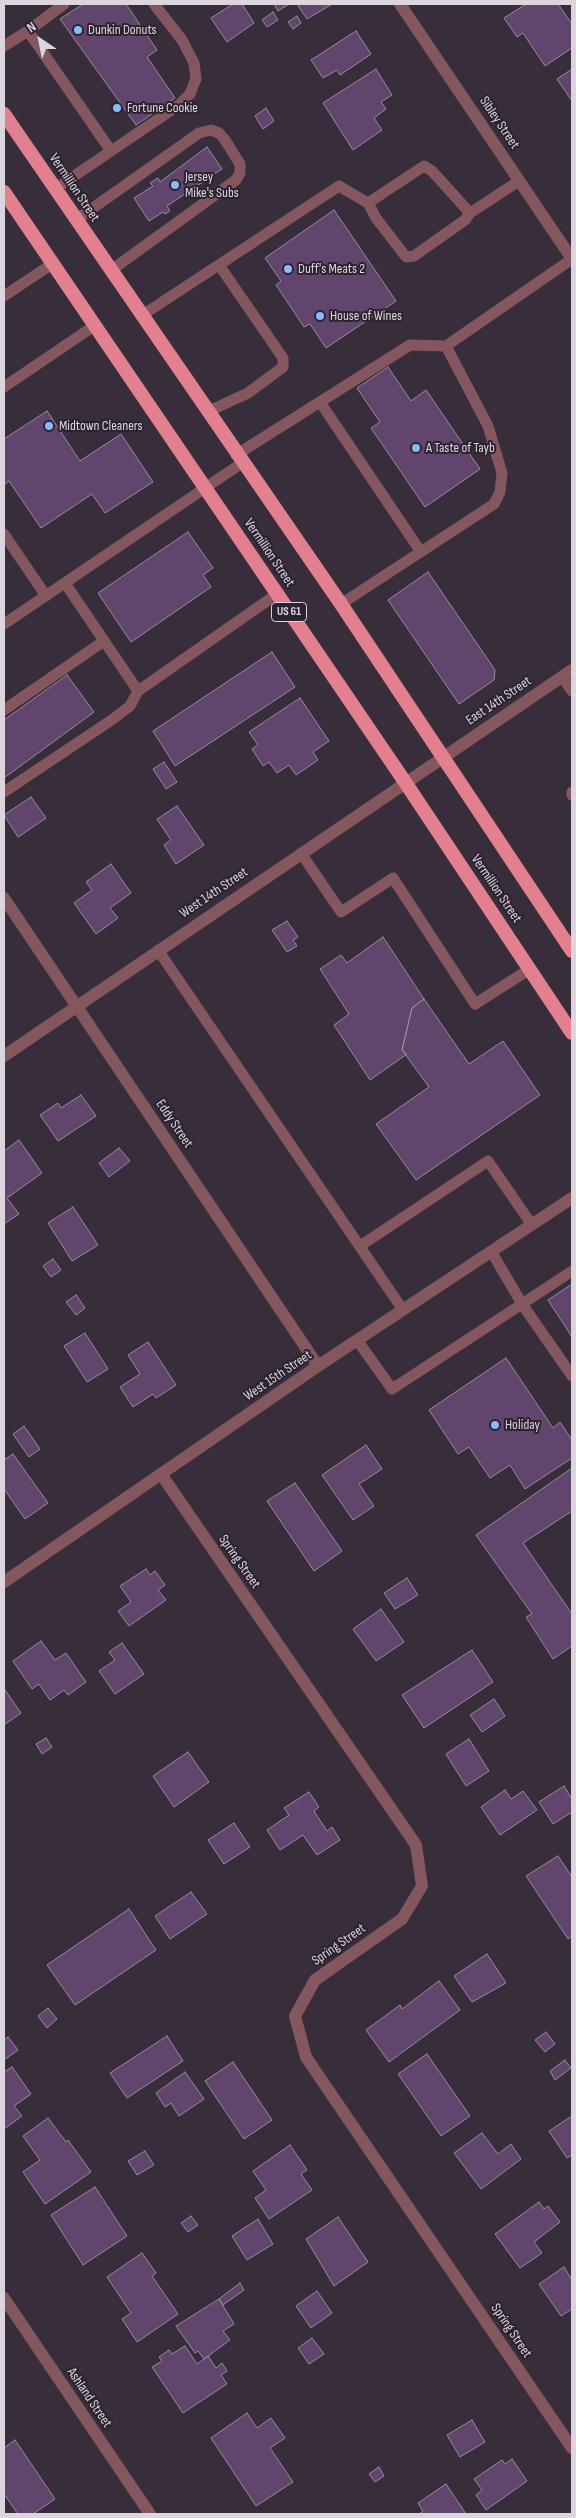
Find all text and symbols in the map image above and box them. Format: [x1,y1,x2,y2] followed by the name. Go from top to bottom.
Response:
[15,15,65,65] north arrow
[23,18,39,36] text: N
[88,22,157,38] place label: Dunkin Donuts
[72,24,84,36] marker: Dunkin Donuts
[475,94,523,152] street label: Sibley Street
[127,100,198,116] place label: Fortune Cookie
[111,102,123,114] marker: Fortune Cookie
[45,151,103,225] street label: Vermillion Street
[185,169,239,202] place label: Jersey Mike's Subs
[169,179,181,191] marker: Jersey Mike's Subs
[298,261,365,277] place label: Duff's Meats 2
[282,263,294,275] marker: Duff's Meats 2
[330,308,402,324] place label: House of Wines
[314,310,326,322] marker: House of Wines
[59,418,143,434] place label: Midtown Cleaners
[43,420,55,432] marker: Midtown Cleaners
[426,440,495,456] place label: A Taste of Tayb
[410,442,422,454] marker: A Taste of Tayb
[240,516,298,590] street label: Vermillion Street
[272,602,306,622] road number: US 61
[463,673,535,729] street label: East 14th Street
[467,852,525,926] street label: Vermillion Street
[177,864,251,922] street label: West 14th Street
[152,1097,196,1151] street label: Eddy Street
[241,1347,315,1405] street label: West 15th Street
[505,1417,540,1433] place label: Holiday
[489,1419,501,1431] marker: Holiday
[214,1532,264,1592] street label: Spring Street
[309,1920,369,1970] street label: Spring Street
[487,2301,535,2361] street label: Spring Street
[63,2365,115,2431] street label: Ashland Street

